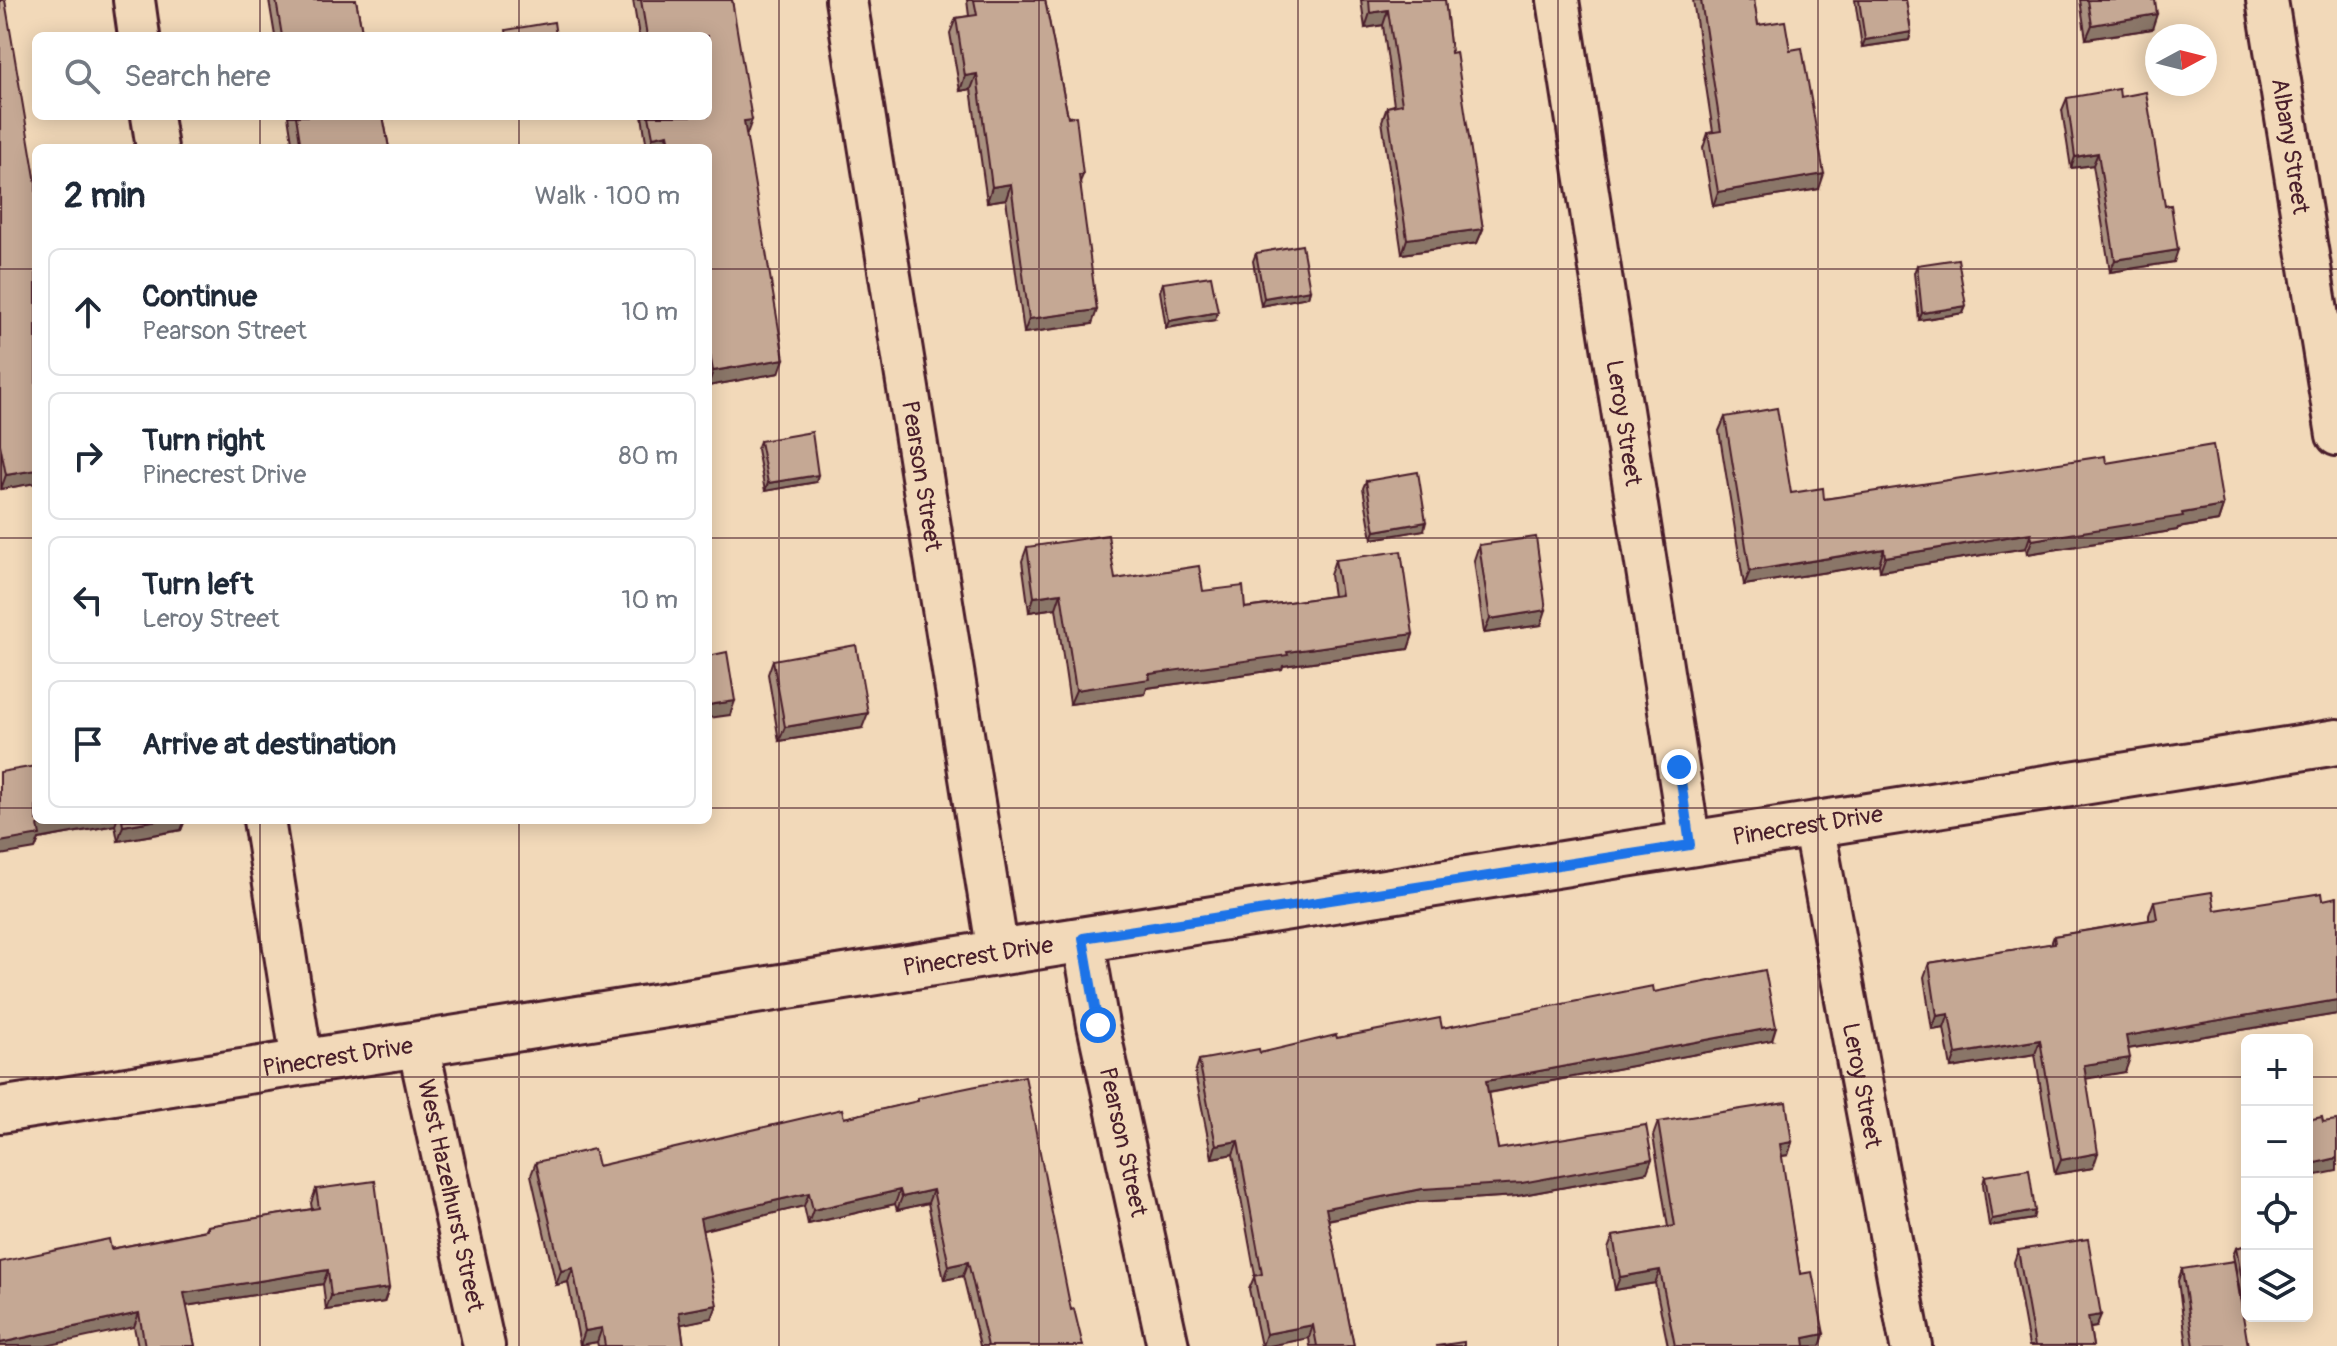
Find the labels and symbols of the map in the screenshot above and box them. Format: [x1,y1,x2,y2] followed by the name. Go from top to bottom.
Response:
[2145,24,2217,96] north arrow
[2265,76,2316,217] street label: Albany Street
[1600,358,1648,488] street label: Leroy Street
[896,399,948,554] street label: Pearson Street
[1661,749,1697,785] route end
[1730,799,1885,851] street label: Pinecrest Drive
[901,930,1055,982] street label: Pinecrest Drive
[1080,1007,1116,1043] route start
[1836,1020,1888,1151] street label: Leroy Street
[261,1031,415,1083] street label: Pinecrest Drive
[1093,1065,1154,1220] street label: Pearson Street
[411,1076,491,1315] street label: West Hazelhurst Street

